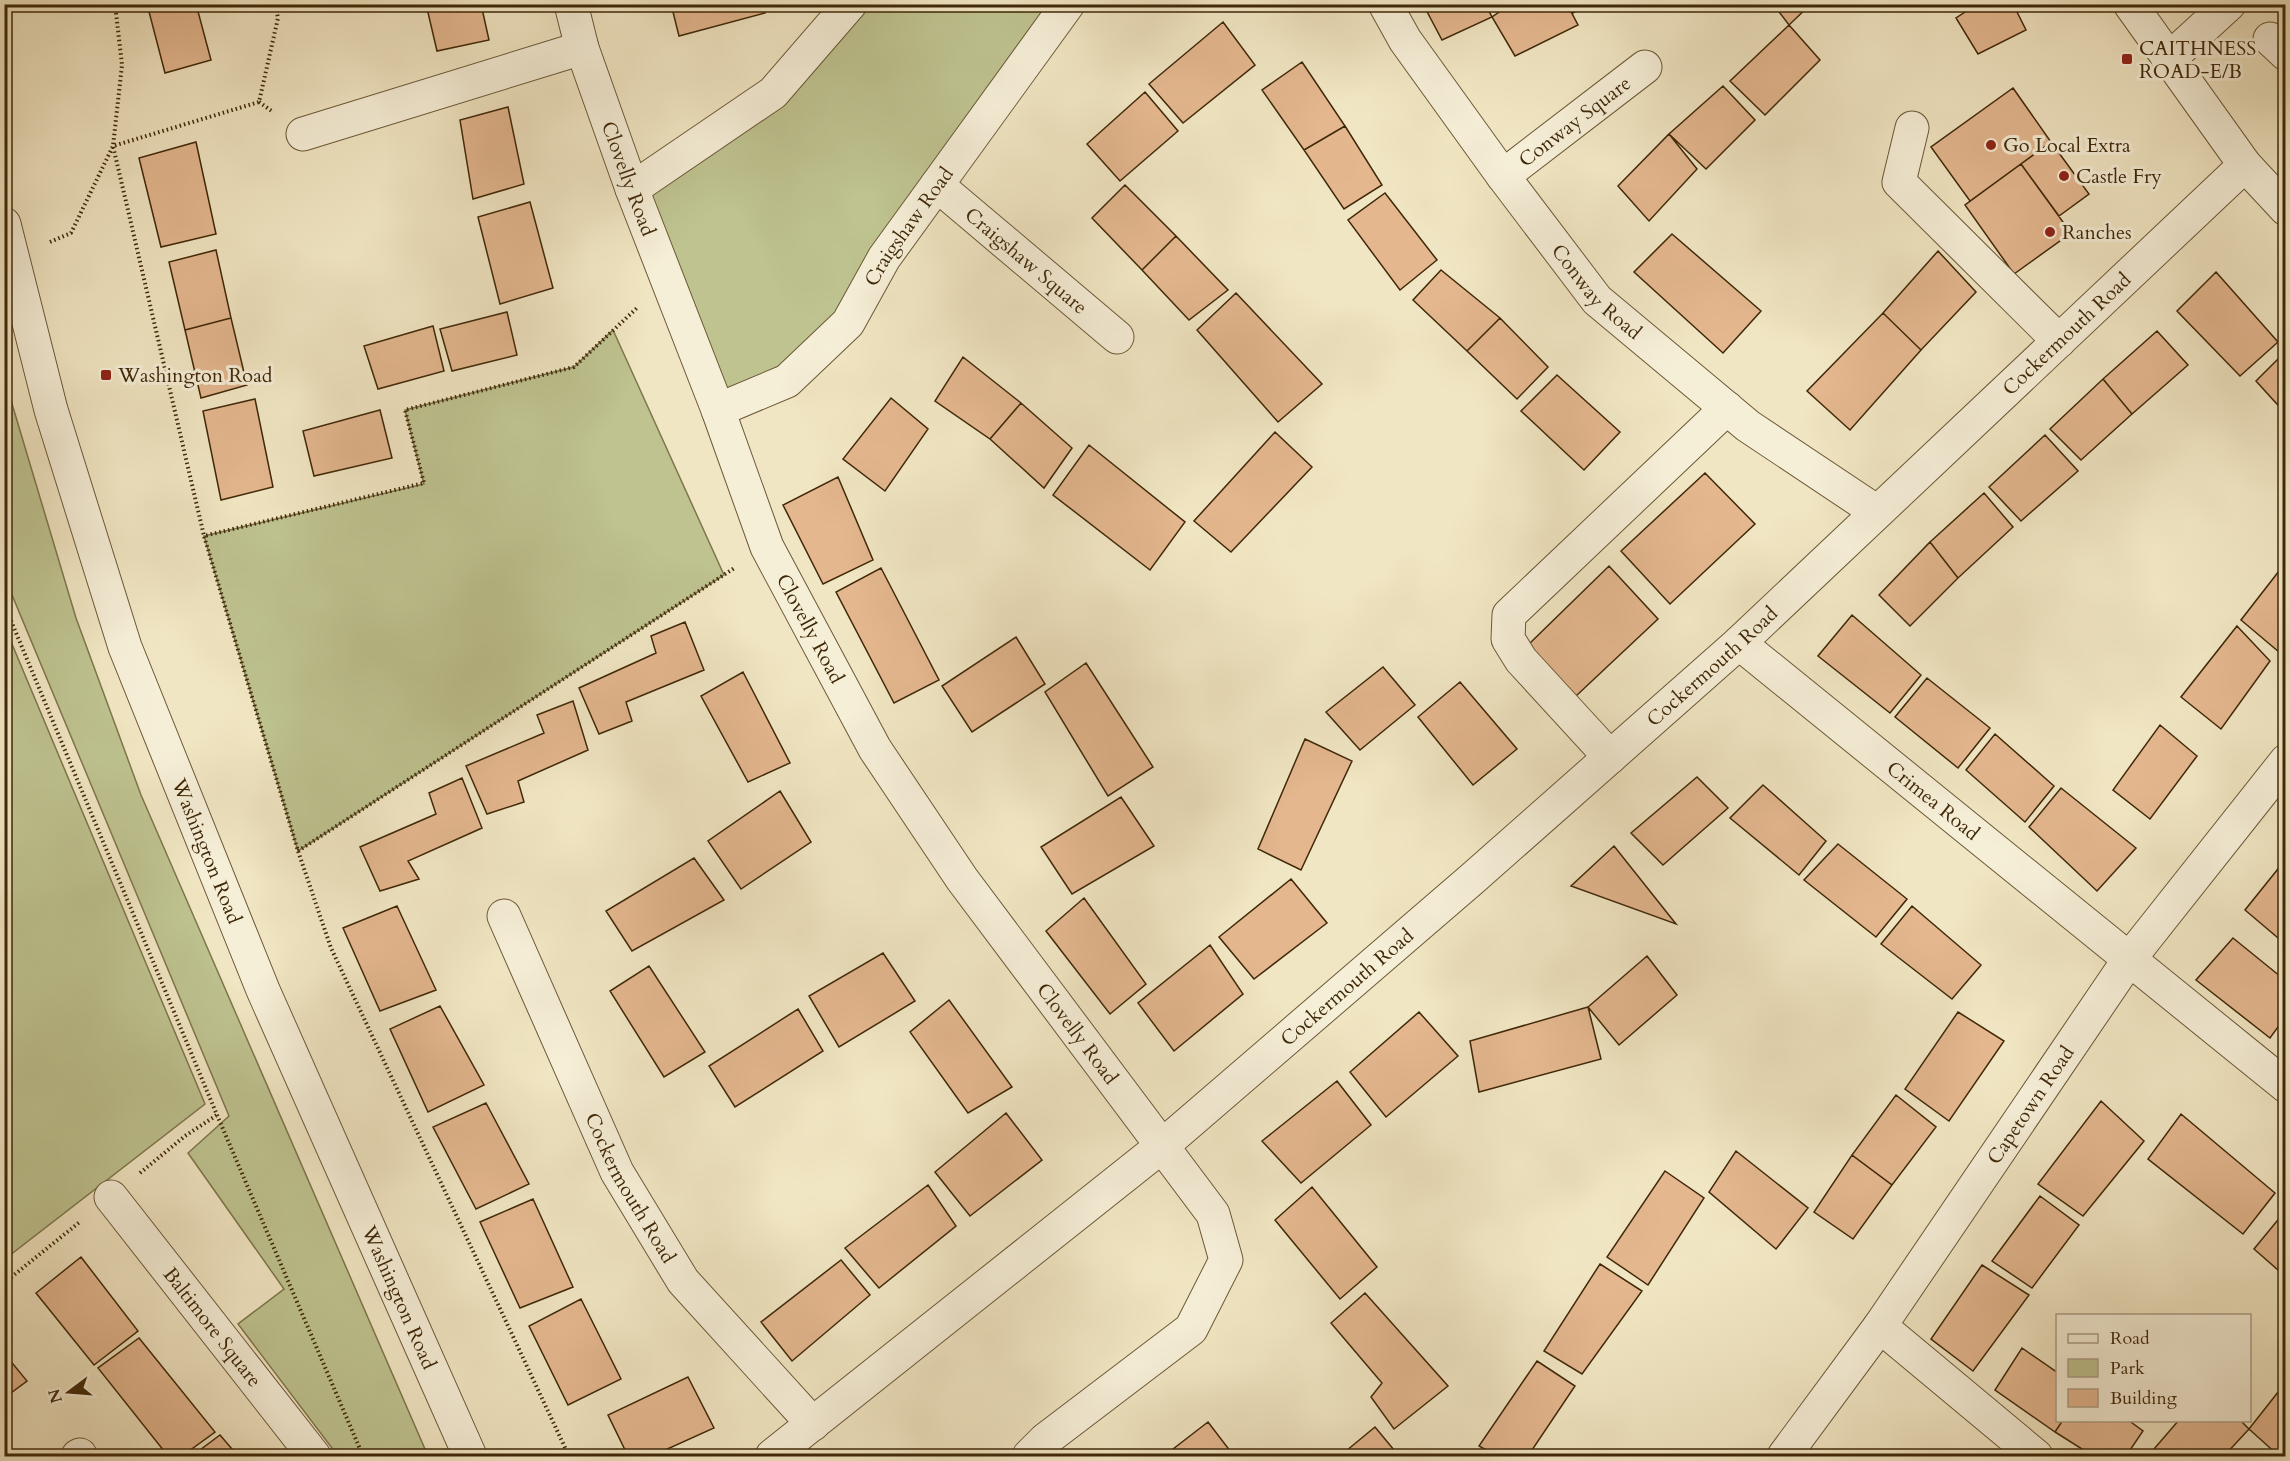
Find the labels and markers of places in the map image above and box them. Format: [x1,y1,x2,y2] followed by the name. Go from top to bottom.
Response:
[2139,35,2256,85] place label: CAITHNESS ROAD-E/B
[2120,52,2134,66] marker: CAITHNESS ROAD-E/B
[2003,132,2131,159] place label: Go Local Extra
[1984,138,1998,152] marker: Go Local Extra
[2076,163,2162,190] place label: Castle Fry
[2057,169,2071,183] marker: Castle Fry
[2062,219,2132,246] place label: Ranches
[2043,225,2057,239] marker: Ranches
[117,362,273,389] place label: Washington Road
[99,368,113,382] marker: Washington Road

